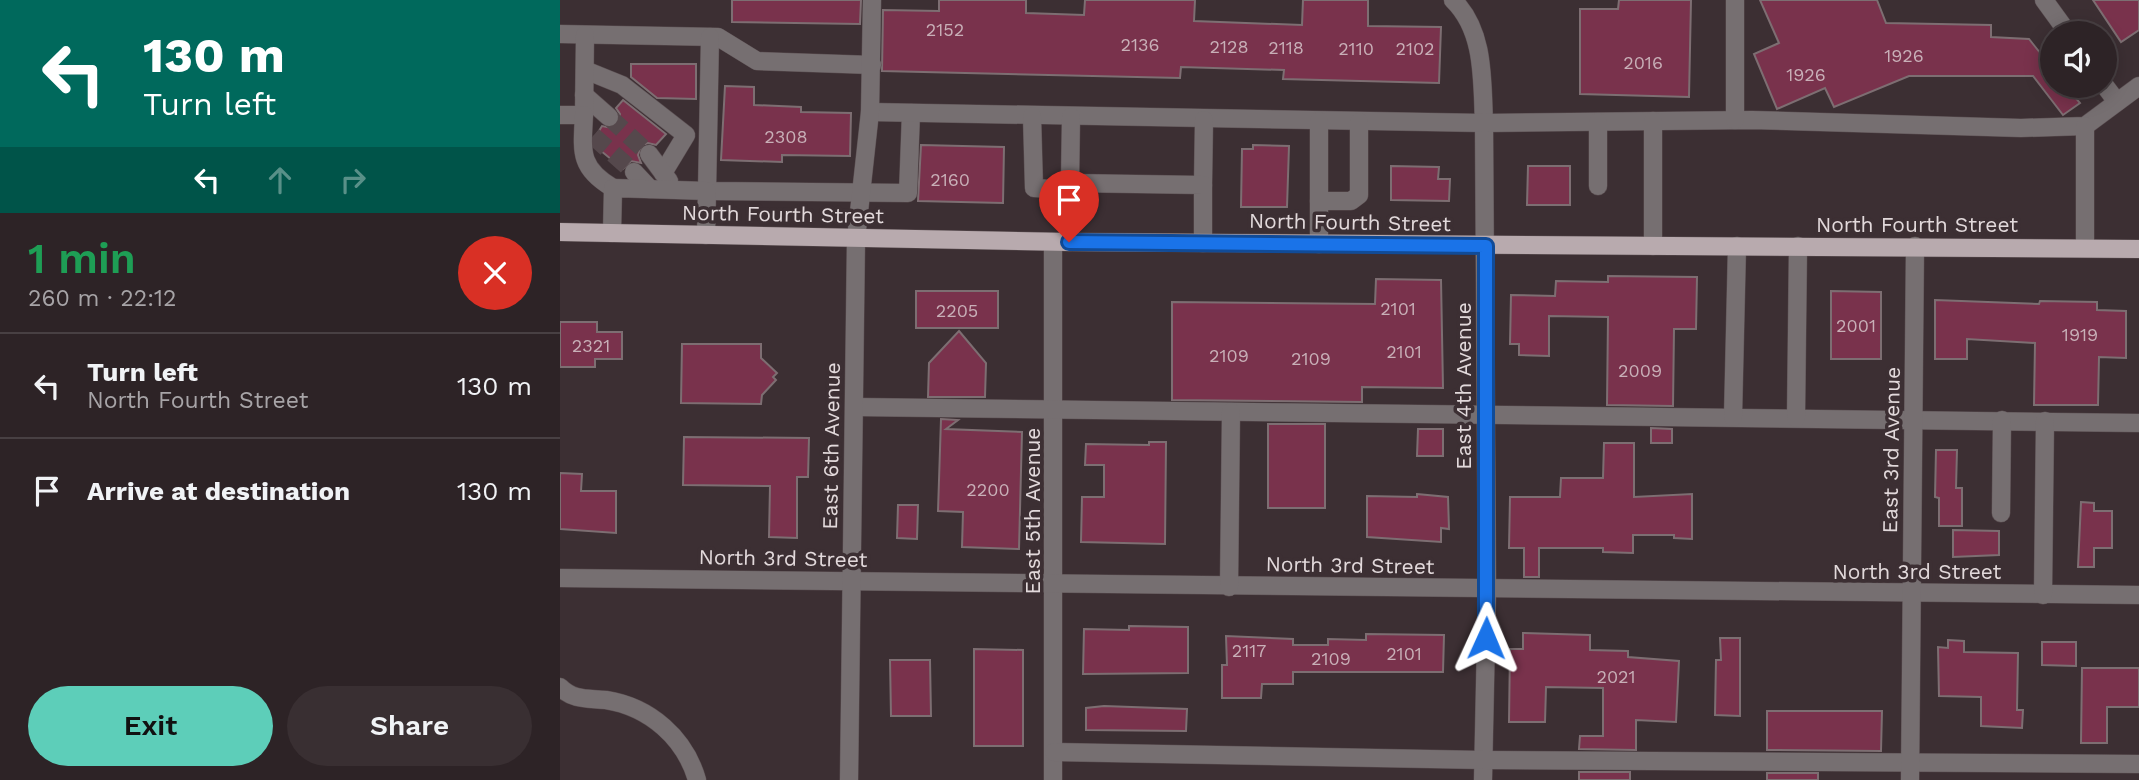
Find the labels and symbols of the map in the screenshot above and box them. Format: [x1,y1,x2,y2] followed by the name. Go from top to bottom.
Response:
[926,19,964,40] house number: 2152
[1121,34,1159,55] house number: 2136
[1209,36,1249,57] house number: 2128
[1268,37,1304,58] house number: 2118
[1338,38,1374,59] house number: 2110
[1395,38,1435,59] house number: 2102
[1884,45,1924,66] house number: 1926
[1623,52,1663,73] house number: 2016
[1786,64,1826,85] house number: 1926
[764,126,808,147] house number: 2308
[930,169,970,190] house number: 2160
[1039,170,1099,242] pin
[682,200,884,228] street label: North Fourth Street
[1249,208,1451,236] street label: North Fourth Street
[1816,212,2018,237] street label: North Fourth Street
[1380,298,1416,319] house number: 2101
[936,300,978,321] house number: 2205
[1451,302,1476,470] street label: East 4th Avenue
[1836,315,1876,336] house number: 2001
[2062,324,2098,345] house number: 1919
[572,335,610,356] house number: 2321
[1386,341,1422,362] house number: 2101
[1209,345,1249,366] house number: 2109
[1291,348,1331,369] house number: 2109
[1618,360,1662,381] house number: 2009
[817,362,845,530] street label: East 6th Avenue
[1877,367,1905,533] street label: East 3rd Avenue
[1020,428,1045,594] street label: East 5th Avenue
[966,479,1010,500] house number: 2200
[698,544,868,572] street label: North 3rd Street
[1265,551,1435,579] street label: North 3rd Street
[1833,559,2002,584] street label: North 3rd Street
[1449,601,1523,675] position arrow
[1232,640,1266,661] house number: 2117
[1386,643,1422,664] house number: 2101
[1311,648,1351,669] house number: 2109
[1596,666,1636,687] house number: 2021

